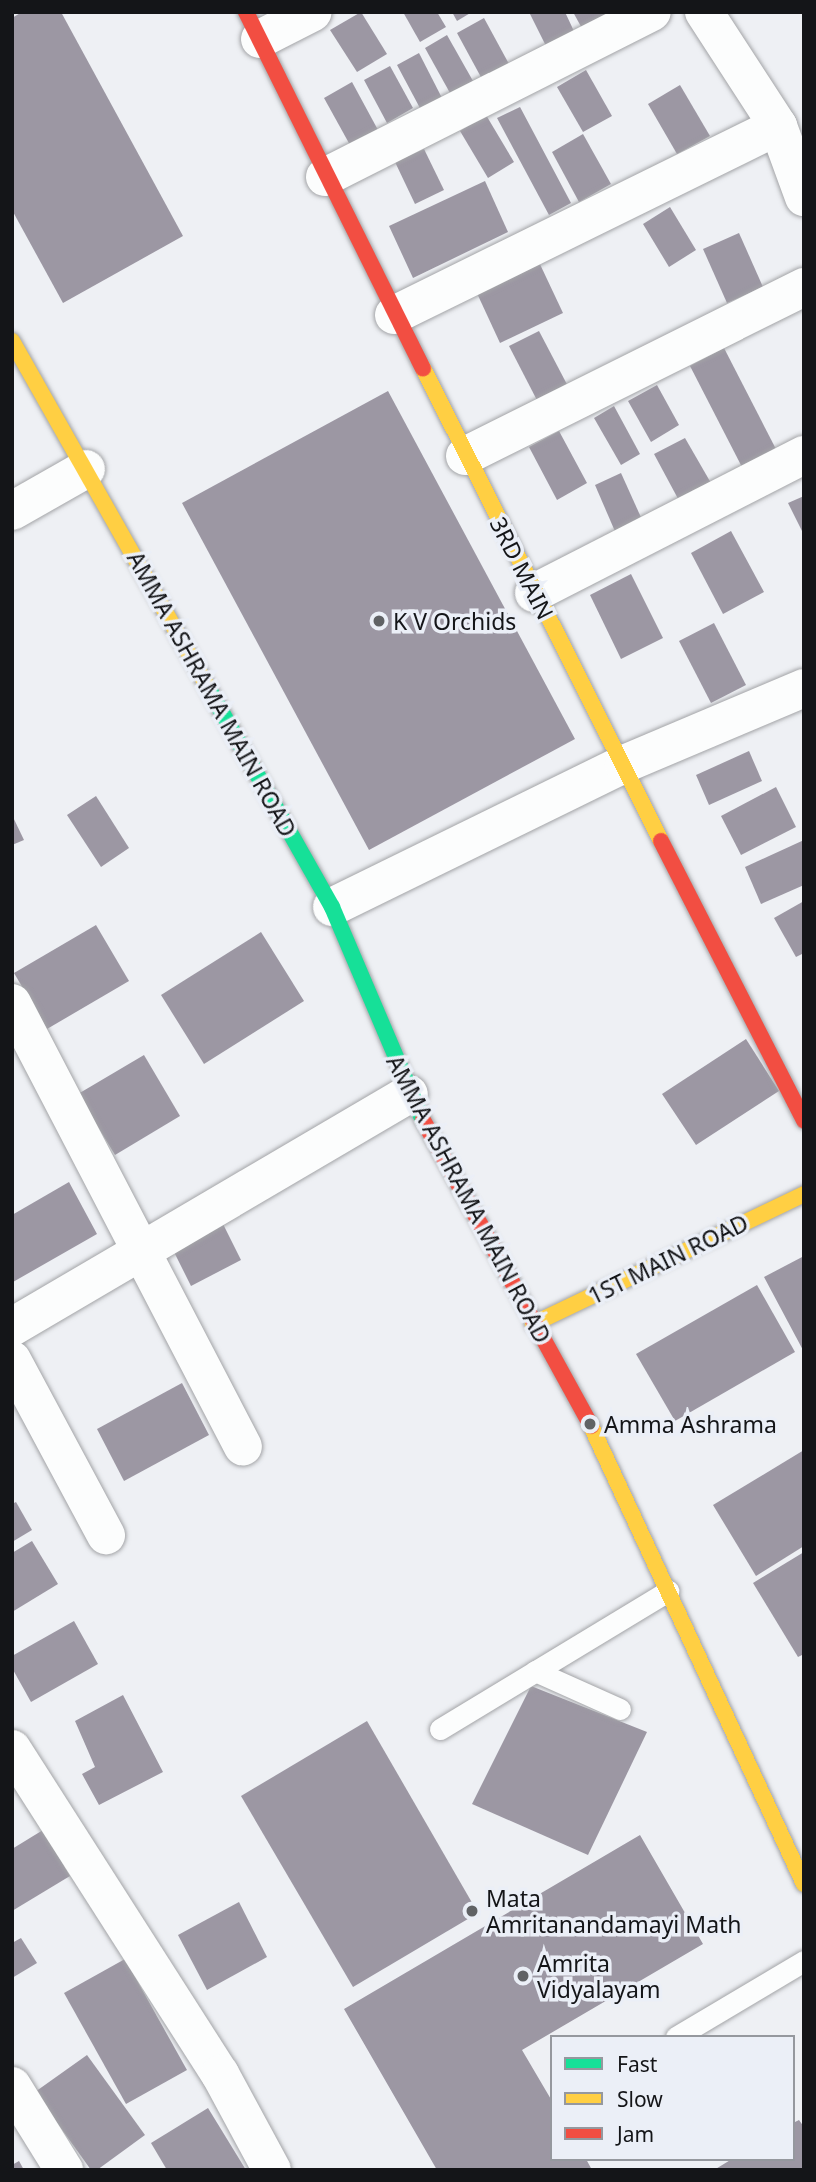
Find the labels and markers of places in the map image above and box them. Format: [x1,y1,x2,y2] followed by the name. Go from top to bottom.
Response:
[393,607,516,635] place label: K V Orchids
[371,613,387,629] marker: K V Orchids
[604,1410,777,1438] place label: Amma Ashrama
[582,1416,598,1432] marker: Amma Ashrama
[486,1884,742,1938] place label: Mata Amritanandamayi Math
[464,1903,480,1919] marker: Mata Amritanandamayi Math
[537,1949,660,2003] place label: Amrita Vidyalayam
[515,1968,531,1984] marker: Amrita Vidyalayam

